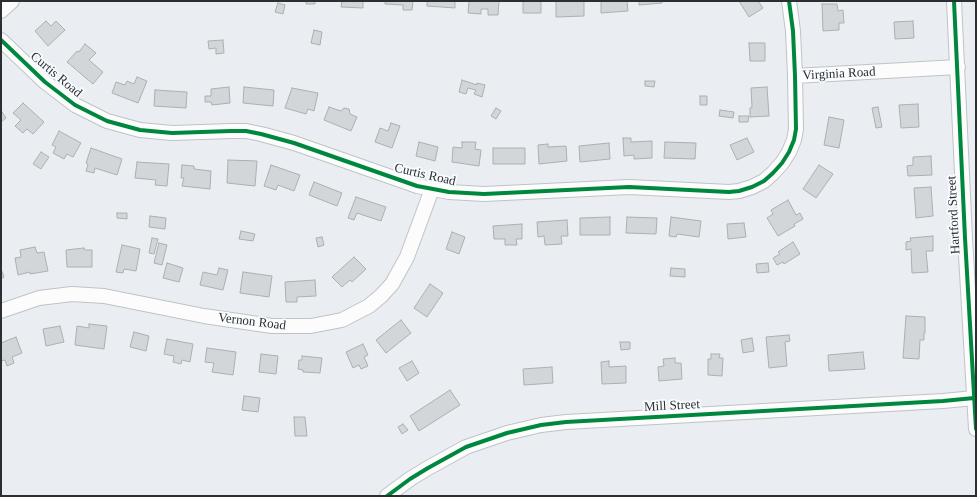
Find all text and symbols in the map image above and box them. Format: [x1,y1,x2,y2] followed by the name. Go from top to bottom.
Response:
[27,49,85,101] street label: Curtis Road
[802,64,876,84] street label: Virginia Road
[393,160,457,190] street label: Curtis Road
[944,175,964,255] street label: Hartford Street
[217,310,287,334] street label: Vernon Road
[644,397,700,415] street label: Mill Street

